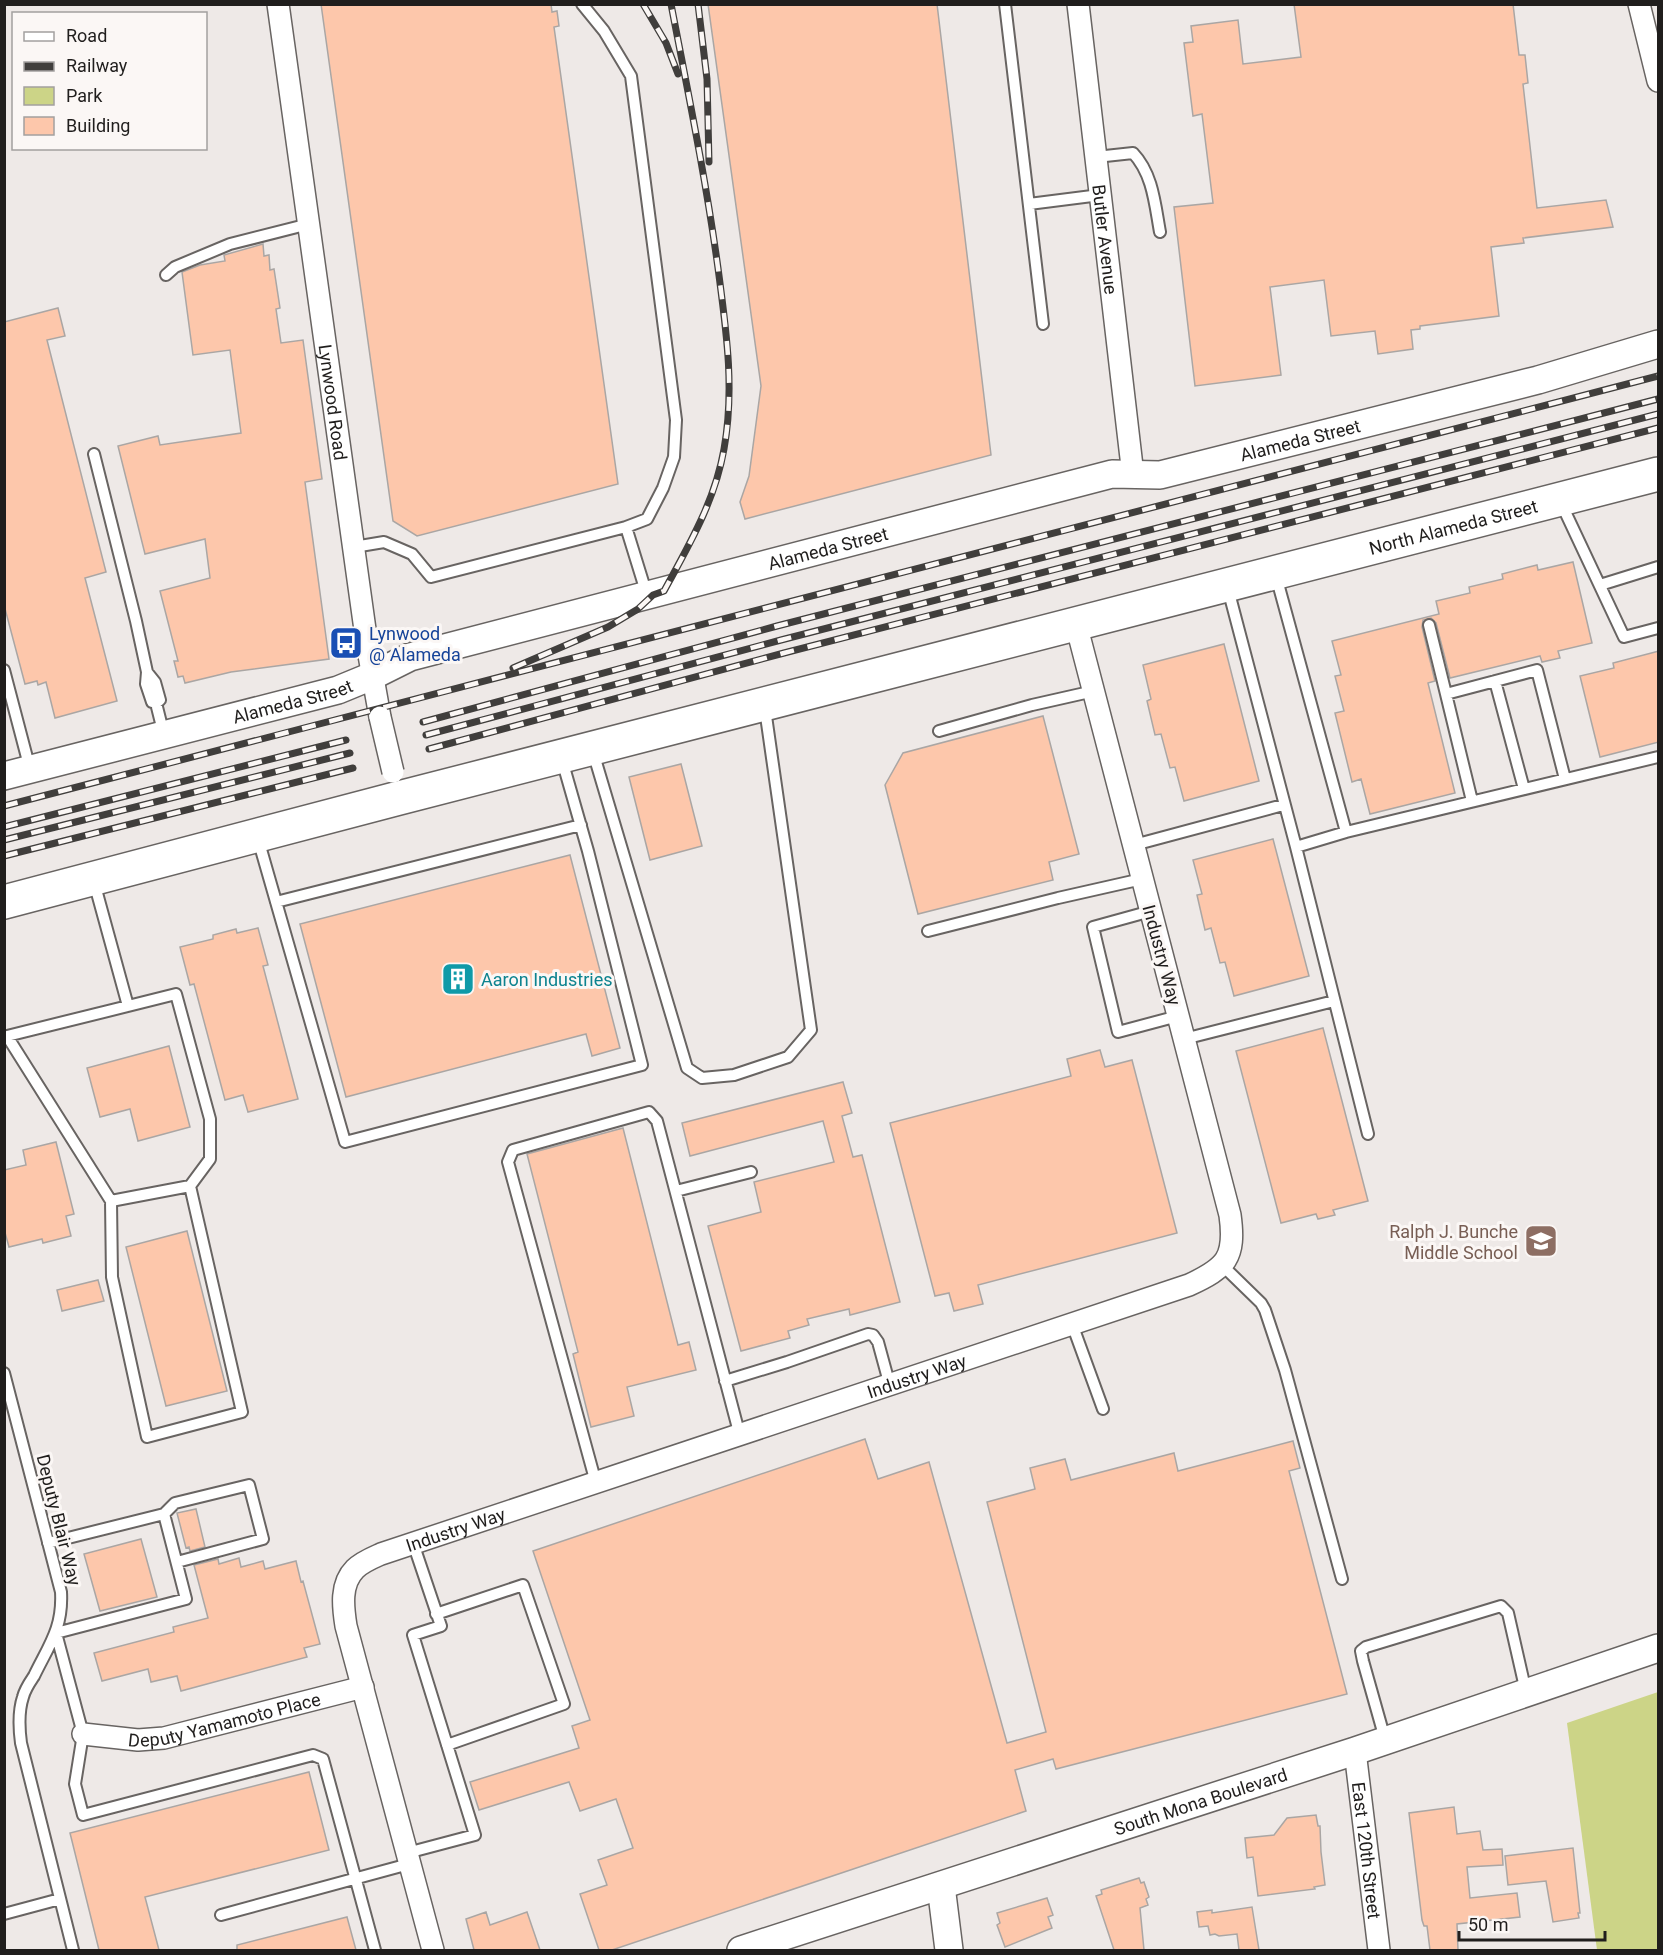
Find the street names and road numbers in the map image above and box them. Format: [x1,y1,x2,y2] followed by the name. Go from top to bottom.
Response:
[1089,183,1122,295] street label: Butler Avenue
[315,343,352,462] street label: Lynwood Road
[1238,415,1362,465] street label: Alameda Street
[1367,495,1540,558] street label: North Alameda Street
[766,522,890,574] street label: Alameda Street
[230,675,356,727] street label: Alameda Street
[1139,902,1186,1008] street label: Industry Way
[864,1349,969,1402] street label: Industry Way
[33,1452,86,1588] street label: Deputy Blair Way
[403,1503,508,1556] street label: Industry Way
[127,1688,323,1751] street label: Deputy Yamamoto Place
[1111,1763,1290,1839] street label: South Mona Boulevard
[1348,1781,1386,1920] street label: East 120th Street

